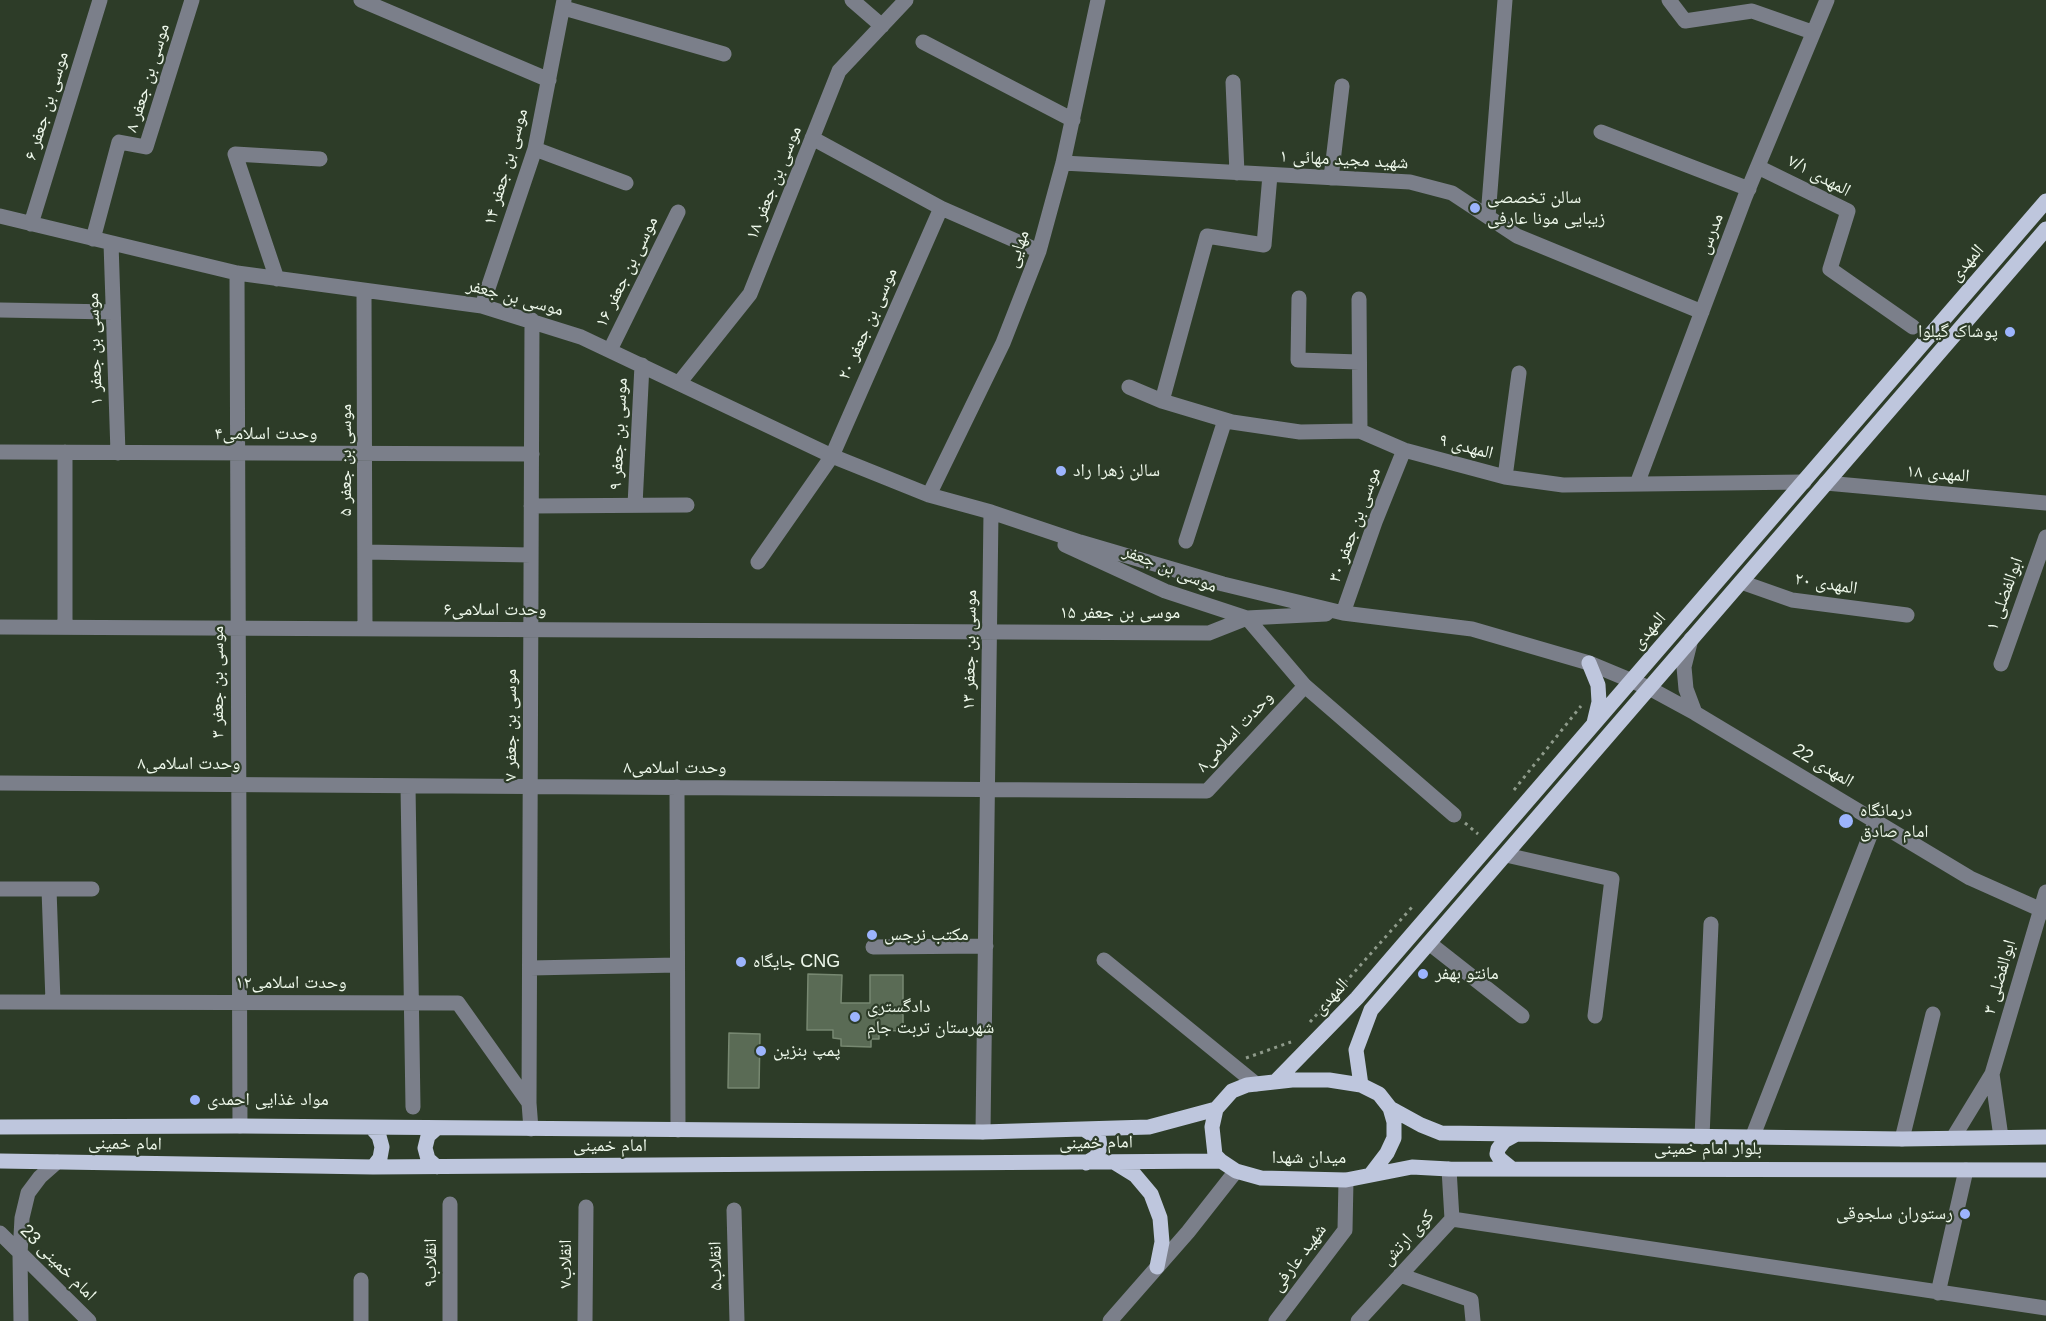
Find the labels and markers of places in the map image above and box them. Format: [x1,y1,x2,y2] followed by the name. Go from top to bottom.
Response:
[1487,187,1605,230] place label: سالن تخصصی زیبایی مونا عارفی
[1468,201,1482,215] marker: سالن تخصصی زیبایی مونا عارفی
[1918,321,1998,343] place label: پوشاک گیلوا
[2003,325,2017,339] marker: پوشاک گیلوا
[1073,460,1160,482] place label: سالن زهرا راد
[1054,464,1068,478] marker: سالن زهرا راد
[1860,800,1929,842] place label: درمانگاه امام صادق
[1837,812,1855,830] marker: درمانگاه امام صادق
[884,924,969,946] place label: مكتب نرجس
[865,928,879,942] marker: مكتب نرجس
[753,951,840,973] place label: جایگاه CNG
[734,955,748,969] marker: جایگاه CNG
[1435,963,1499,985] place label: مانتو بهفر
[1416,967,1430,981] marker: مانتو بهفر
[867,996,994,1038] place label: دادگستری شهرستان تربت جام
[848,1010,862,1024] marker: دادگستری شهرستان تربت جام
[773,1040,840,1062] place label: پمپ بنزین
[754,1044,768,1058] marker: پمپ بنزین
[207,1089,329,1111] place label: مواد غذایی احمدی
[188,1093,202,1107] marker: مواد غذایی احمدی
[1836,1203,1953,1225] place label: رستوران سلجوقی
[1958,1207,1972,1221] marker: رستوران سلجوقی

